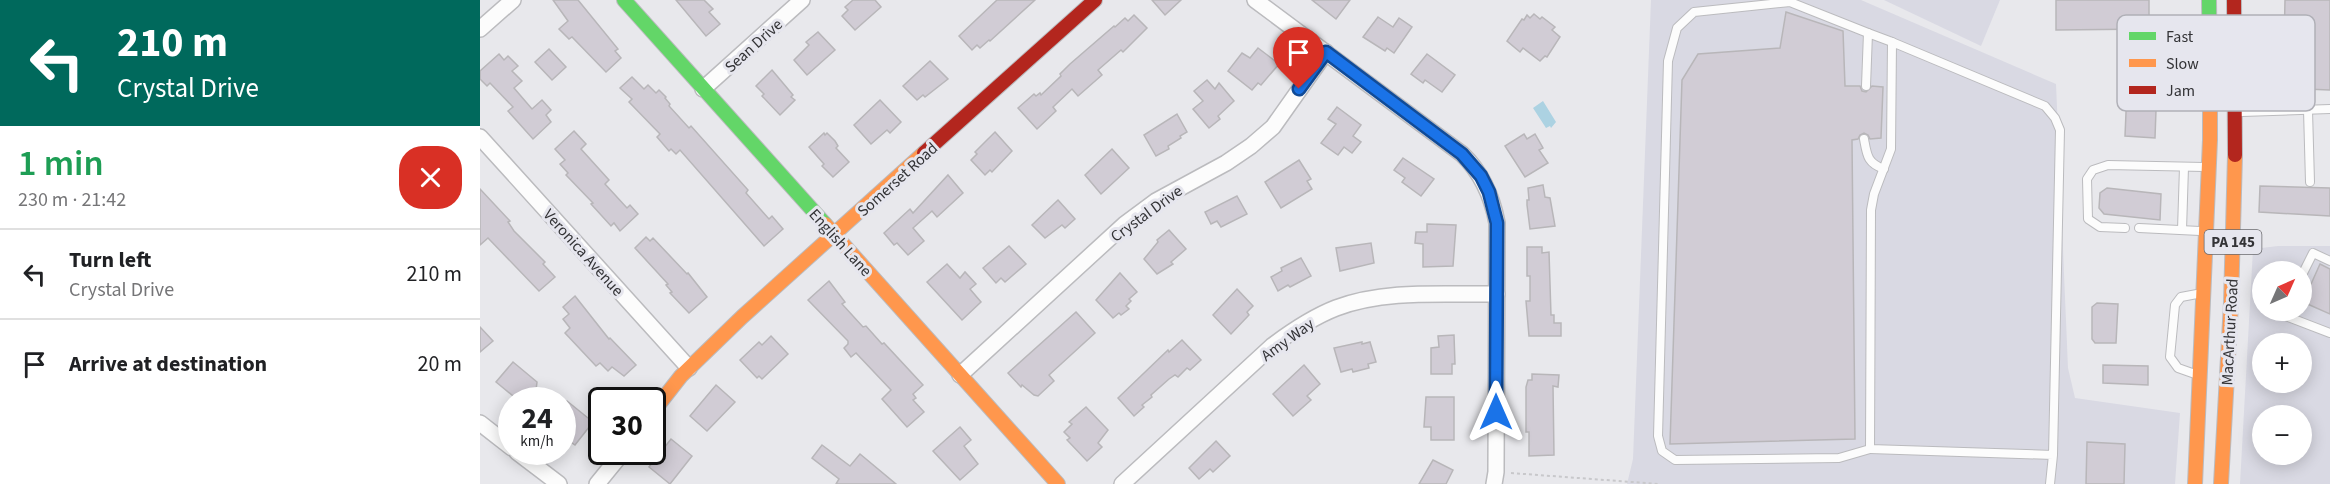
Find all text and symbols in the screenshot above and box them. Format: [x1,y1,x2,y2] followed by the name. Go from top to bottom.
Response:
[117,13,228,73] text: 210 m
[720,14,787,78] street label: Sean Drive
[2117,15,2315,111] legend
[18,24,96,102] icon: left
[2166,26,2194,48] text: Fast
[1273,27,1324,89] pin
[1282,36,1315,69] icon: arrive
[2166,53,2199,75] text: Slow
[117,69,259,108] text: Crystal Drive
[2166,80,2195,102] text: Jam
[18,138,104,189] text: 1 min
[853,138,943,222] street label: Somerset Road
[399,146,462,209] button: close
[1106,180,1187,247] street label: Crystal Drive
[18,186,126,214] text: 230 m · 21:42
[538,204,628,301] street label: Veronica Avenue
[804,204,877,281] street label: English Lane
[2204,230,2262,254] road number: PA 145
[69,244,151,276] text: Turn left
[18,258,51,291] icon: left
[407,258,462,290] text: 210 m
[2252,261,2312,321] north arrow
[2252,261,2312,465] map controls
[69,276,174,304] text: Crystal Drive
[2216,278,2244,386] street label: MacArthur Road
[1257,313,1319,366] street label: Amy Way
[2252,333,2312,393] button: +
[18,348,51,381] icon: arrive
[69,348,267,380] text: Arrive at destination
[417,348,462,380] text: 20 m
[1464,380,1528,444] position arrow
[588,387,666,465] speed limit sign: 30
[521,397,553,440] text: 24
[2252,405,2312,465] button: −
[520,431,554,452] text: km/h

